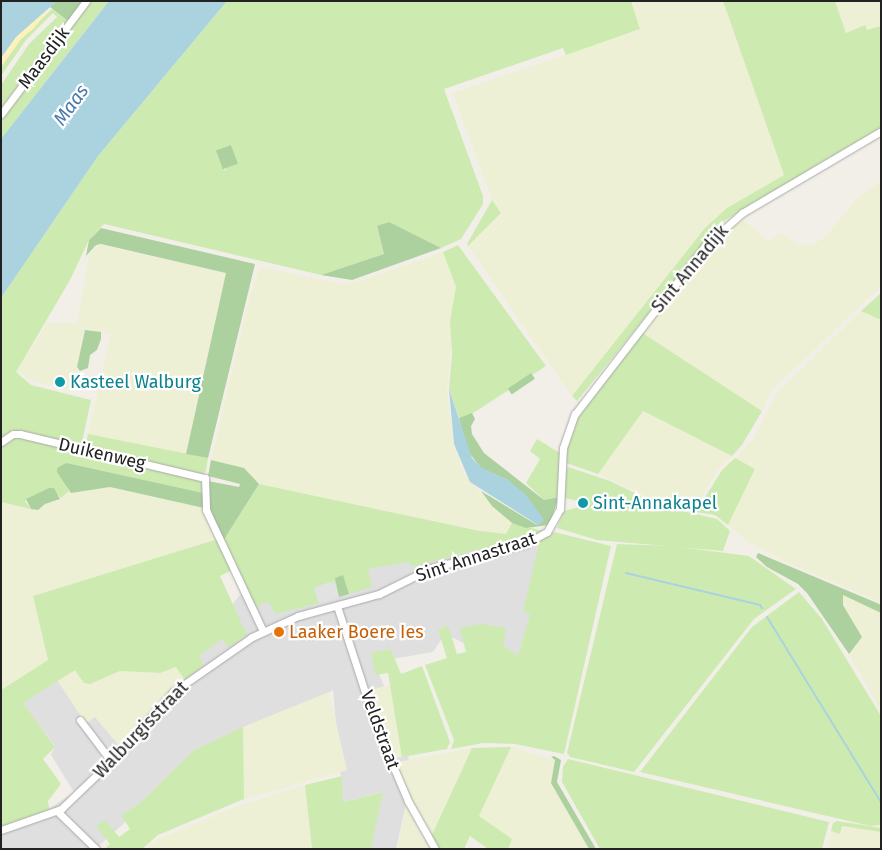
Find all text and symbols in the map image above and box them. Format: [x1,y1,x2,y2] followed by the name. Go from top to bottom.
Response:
[14,23,74,93] street label: Maasdijk
[49,80,93,130] water label: Maas
[647,221,733,317] street label: Sint Annadijk
[70,371,201,393] place label: Kasteel Walburg
[54,376,66,388] marker: Kasteel Walburg
[56,434,148,474] street label: Duikenweg
[593,492,717,514] place label: Sint-Annakapel
[577,497,589,509] marker: Sint-Annakapel
[413,527,539,587] street label: Sint Annastraat
[289,621,424,643] place label: Laaker Boere Ies
[273,626,285,638] marker: Laaker Boere Ies
[89,677,193,783] street label: Walburgisstraat
[356,688,404,772] street label: Veldstraat

